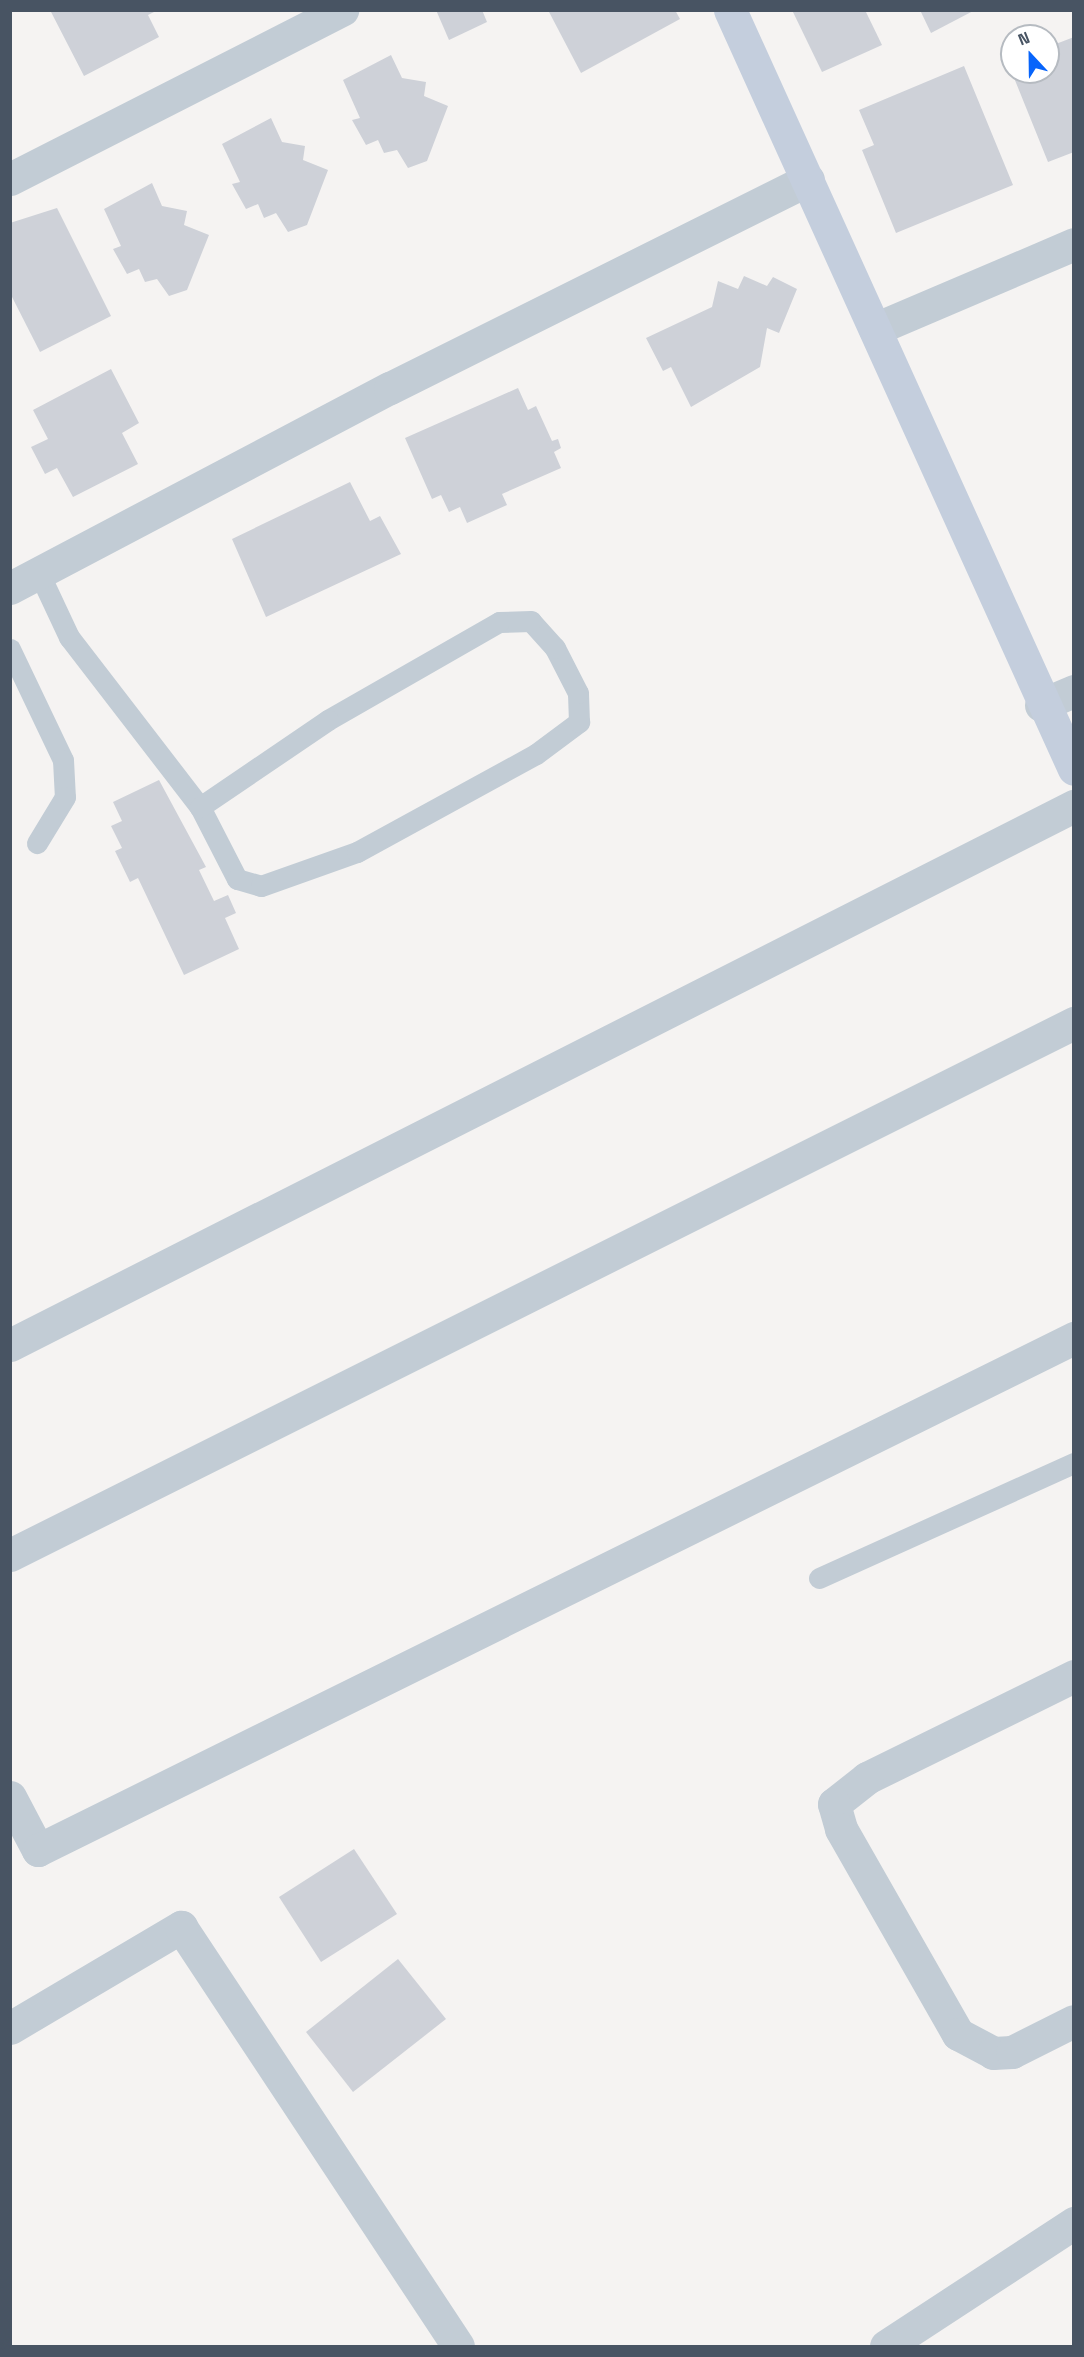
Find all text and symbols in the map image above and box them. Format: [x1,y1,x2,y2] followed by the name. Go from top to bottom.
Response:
[1000,24,1060,84] north arrow
[1015,27,1033,50] text: N

